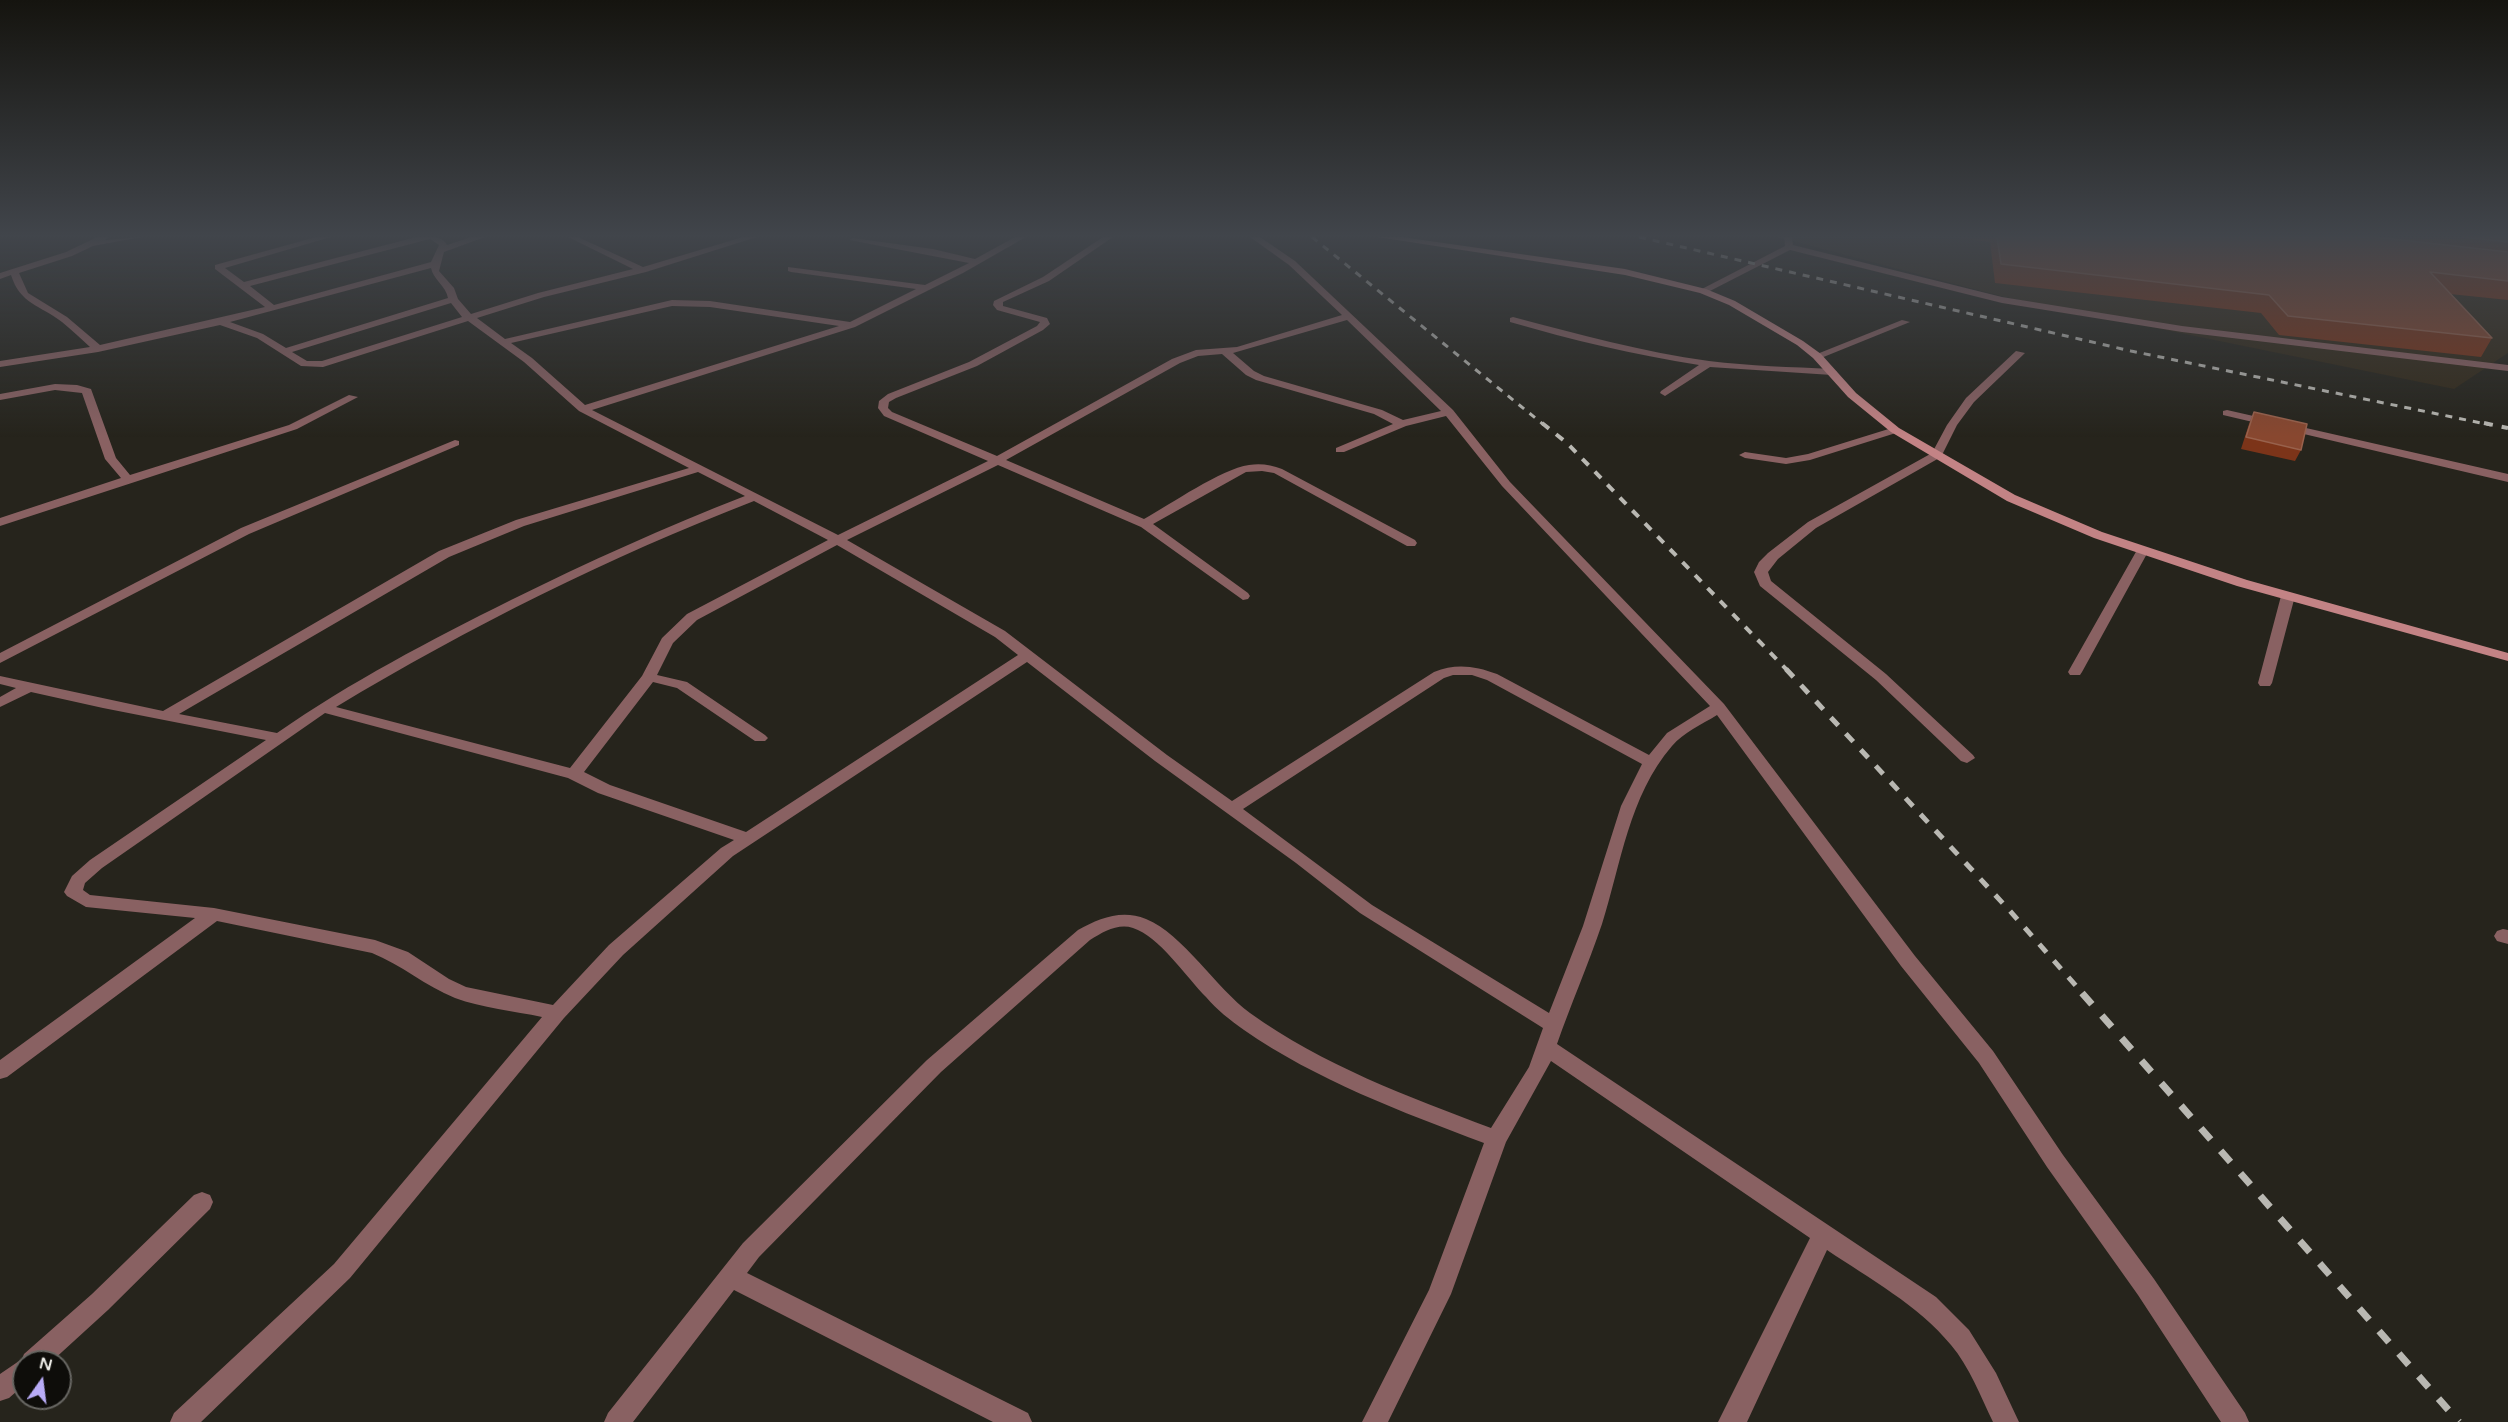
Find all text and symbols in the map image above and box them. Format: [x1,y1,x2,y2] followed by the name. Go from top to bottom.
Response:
[12,1350,72,1410] north arrow
[37,1353,55,1376] text: N

